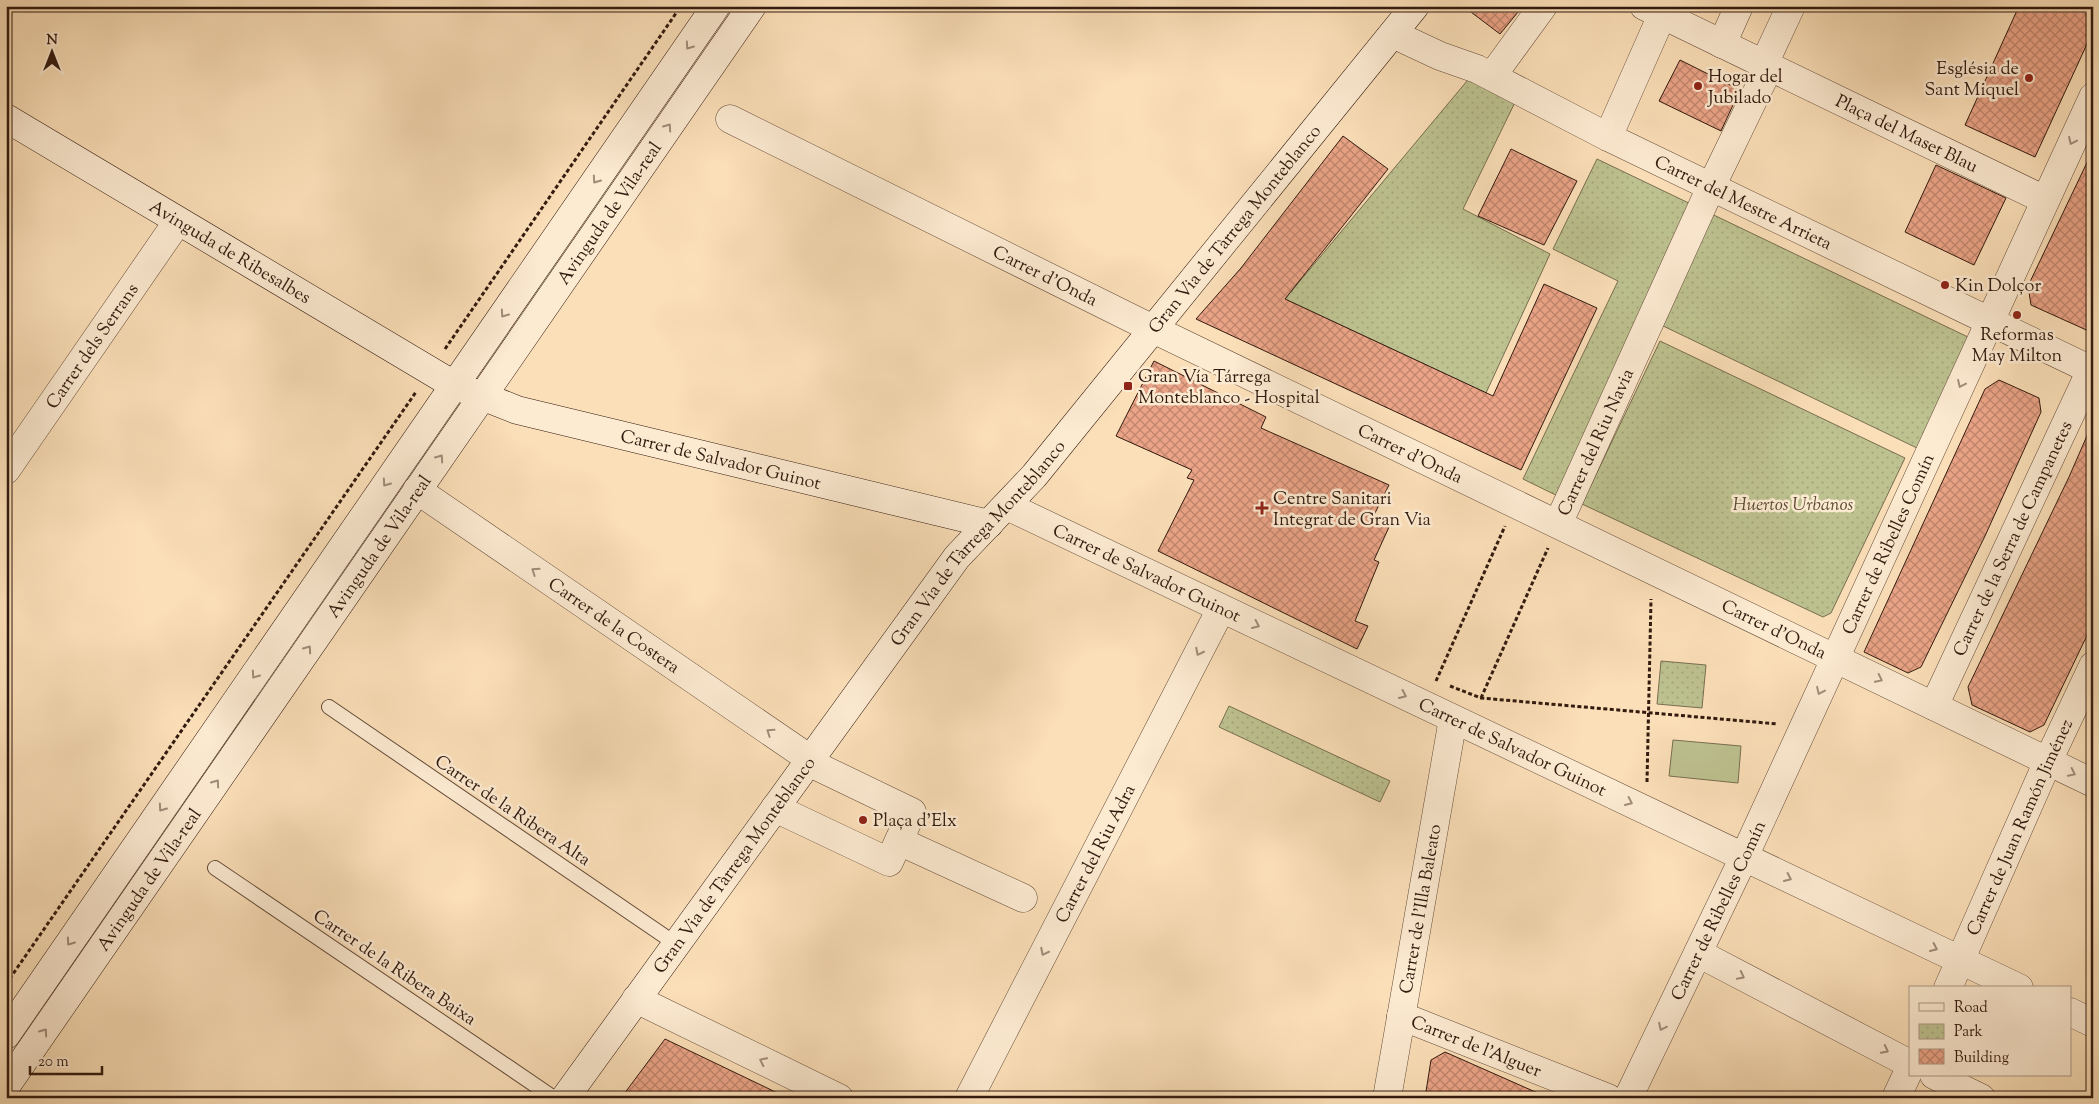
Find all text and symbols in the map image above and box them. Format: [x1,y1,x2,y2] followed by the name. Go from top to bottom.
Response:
[28,28,78,78] north arrow
[46,31,58,51] text: N
[686,41,695,50] one-way arrow
[1924,57,2019,104] place label: Església de Sant Miquel
[1707,65,1783,112] place label: Hogar del Jubilado
[2023,72,2035,84] marker: Església de Sant Miquel
[1692,80,1704,92] marker: Hogar del Jubilado
[1830,89,1982,181] street label: Plaça del Maset Blau
[1143,120,1329,340] street label: Gran Via de Tàrrega Monteblanco
[662,123,671,133] one-way arrow
[2068,136,2079,145] one-way arrow
[552,137,669,291] street label: Avinguda de Vila-real
[1649,150,1836,258] street label: Carrer del Mestre Arrieta
[593,174,602,184] one-way arrow
[143,195,315,312] street label: Avinguda de Ribesalbes
[988,240,1101,314] street label: Carrer d'Onda
[1955,274,2041,300] place label: Kin Dolçor
[41,279,146,415] street label: Carrer dels Serrans
[1939,279,1951,291] marker: Kin Dolçor
[501,308,510,317] one-way arrow
[2011,309,2023,321] marker: Reformas May Milton
[1972,323,2063,370] place label: Reformas May Milton
[1138,365,1320,412] place label: Gran Vía Tárrega Monteblanco - Hospital
[1552,365,1642,521] street label: Carrer del Riu Navia
[1956,379,1967,388] one-way arrow
[1122,380,1134,392] marker: Gran Vía Tárrega Monteblanco - Hospital
[1948,417,2080,661] street label: Carrer de la Serra de Campanetes
[1353,419,1466,492] street label: Carrer d'Onda
[617,424,823,498] street label: Carrer de Salvador Guinot
[885,435,1073,653] street label: Gran Via de Tàrrega Monteblanco
[1837,450,1943,640] street label: Carrer de Ribelles Comín
[434,454,443,463] one-way arrow
[322,471,439,624] street label: Avinguda de Vila-real
[383,477,392,487] one-way arrow
[1273,487,1431,534] place label: Centre Sanitari Integrat de Gran Via
[1733,493,1853,519] park label: Huertos Urbanos
[1255,501,1269,515] marker: Centre Sanitari Integrat de Gran Via
[1048,519,1244,630] street label: Carrer de Salvador Guinot
[531,568,541,577] one-way arrow
[542,572,684,681] street label: Carrer de la Costera
[1716,594,1830,667] street label: Carrer d'Onda
[1251,619,1260,629] one-way arrow
[302,645,311,655] one-way arrow
[1195,647,1205,656] one-way arrow
[252,669,261,678] one-way arrow
[1874,673,1883,683] one-way arrow
[1815,686,1826,695] one-way arrow
[1398,689,1407,699] one-way arrow
[1413,693,1610,805] street label: Carrer de Salvador Guinot
[1962,715,2081,940] street label: Carrer de Juan Ramón Jiménez
[766,729,776,738] one-way arrow
[429,750,595,874] street label: Carrer de la Ribera Alta
[648,752,823,980] street label: Gran Via de Tàrrega Monteblanco
[2067,767,2076,777] one-way arrow
[210,779,219,789] one-way arrow
[1050,781,1143,928] street label: Carrer del Riu Adra
[1623,796,1632,806] one-way arrow
[159,803,168,812] one-way arrow
[92,804,209,957] street label: Avinguda de Vila-real
[873,809,957,835] place label: Plaça d'Elx
[857,814,869,826] marker: Plaça d'Elx
[1666,817,1774,1006] street label: Carrer de Ribelles Comín
[1394,822,1449,996] street label: Carrer de l'Illa Baleato
[1782,872,1791,882] one-way arrow
[307,904,481,1033] street label: Carrer de la Ribera Baixa
[67,936,76,946] one-way arrow
[1929,941,1938,952] one-way arrow
[1040,947,1050,956] one-way arrow
[1736,970,1745,980] one-way arrow
[1909,986,2072,1076] legend
[1954,998,1988,1019] text: Road
[1406,1010,1545,1085] street label: Carrer de l'Alguer
[1658,1022,1668,1031] one-way arrow
[1954,1022,1983,1043] text: Park
[38,1028,47,1038] one-way arrow
[30,1044,102,1076] scale bar
[1880,1044,1889,1054] one-way arrow
[1954,1048,2009,1069] text: Building
[38,1052,69,1073] text: 20 m
[759,1057,768,1068] one-way arrow

